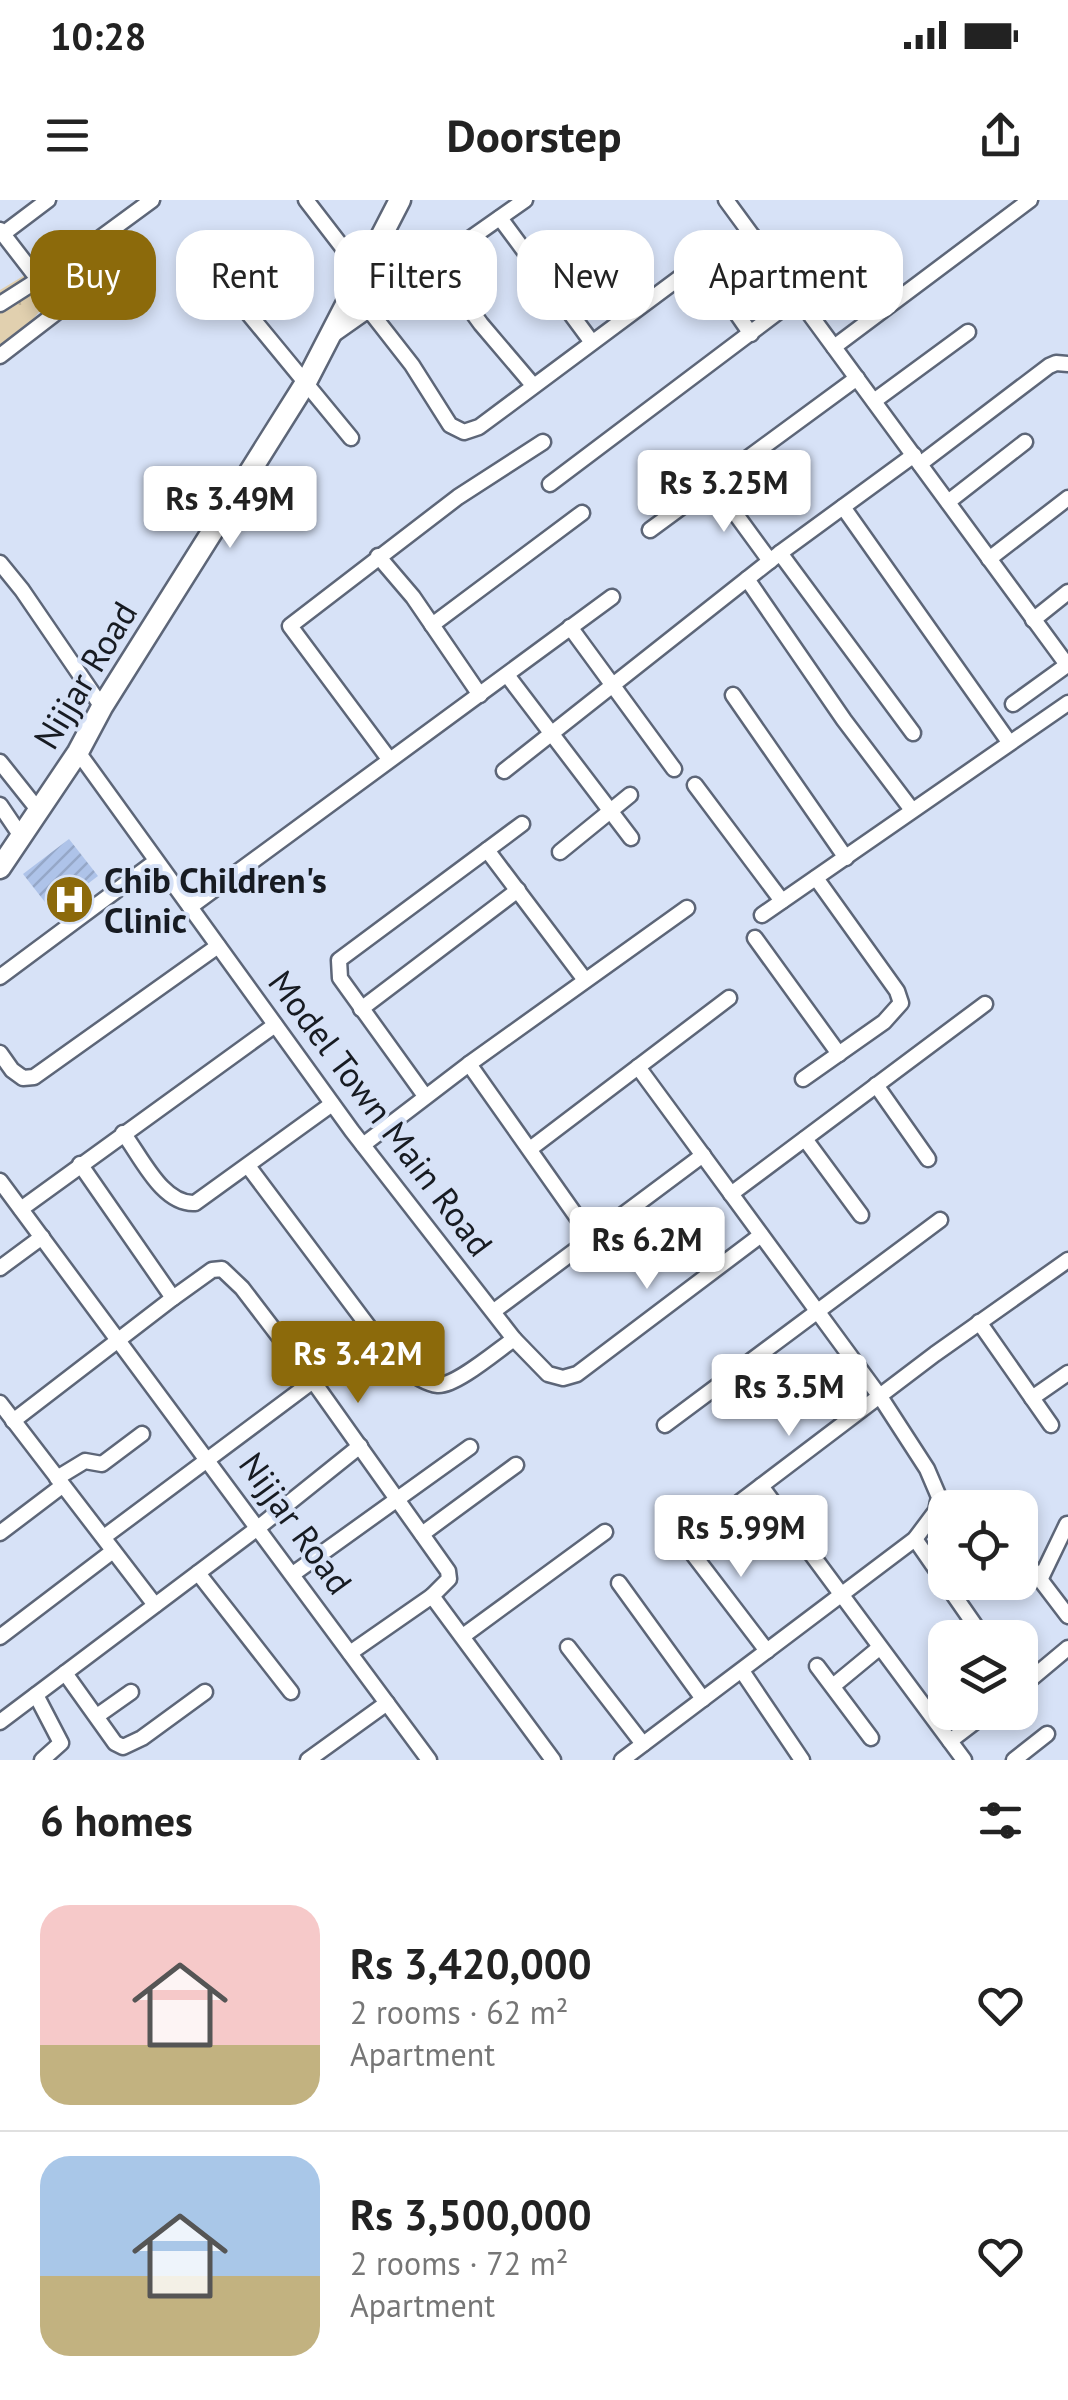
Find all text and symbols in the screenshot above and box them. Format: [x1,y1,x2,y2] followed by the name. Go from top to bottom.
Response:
[50,11,146,60] text: 10:28
[447,106,621,164] text: Doorstep
[40,108,95,163] icon: menu
[973,108,1028,163] icon: share
[30,230,156,320] chip: Buy
[176,230,314,320] chip: Rent
[334,230,497,320] chip: Filters
[517,230,654,320] chip: New
[674,230,903,320] chip: Apartment
[621,450,827,535] pin: Rs 3.25M
[660,461,788,503] text: Rs 3.25M
[127,466,333,551] pin: Rs 3.49M
[166,477,294,519] text: Rs 3.49M
[23,593,147,757] street label: Nijjar Road
[104,857,327,943] place label: Chib Children's Clinic
[43,874,95,926] hospital icon: Chib Children's Clinic
[258,961,504,1265] street label: Model Town Main Road
[555,1207,739,1292] pin: Rs 6.2M
[592,1218,702,1260] text: Rs 6.2M
[255,1321,461,1406] pin: Rs 3.42M
[294,1332,422,1374] text: Rs 3.42M
[697,1354,881,1439] pin: Rs 3.5M
[734,1365,844,1407] text: Rs 3.5M
[229,1443,363,1603] street label: Nijjar Road
[928,1490,1038,1730] map controls
[928,1490,1038,1600] button: locate
[638,1495,844,1580] pin: Rs 5.99M
[677,1506,805,1548] text: Rs 5.99M
[928,1620,1038,1730] button: layers
[40,1793,193,1848] text: 6 homes
[973,1793,1028,1848] icon: filters
[350,1936,592,1991] text: Rs 3,420,000
[120,1945,240,2065] icon: home
[973,1978,1028,2033] icon: heart
[350,1991,568,2033] text: 2 rooms · 62 m²
[350,2033,495,2075] text: Apartment
[350,2187,592,2242] text: Rs 3,500,000
[120,2196,240,2316] icon: home
[973,2229,1028,2284] icon: heart
[350,2242,568,2284] text: 2 rooms · 72 m²
[350,2284,495,2326] text: Apartment

